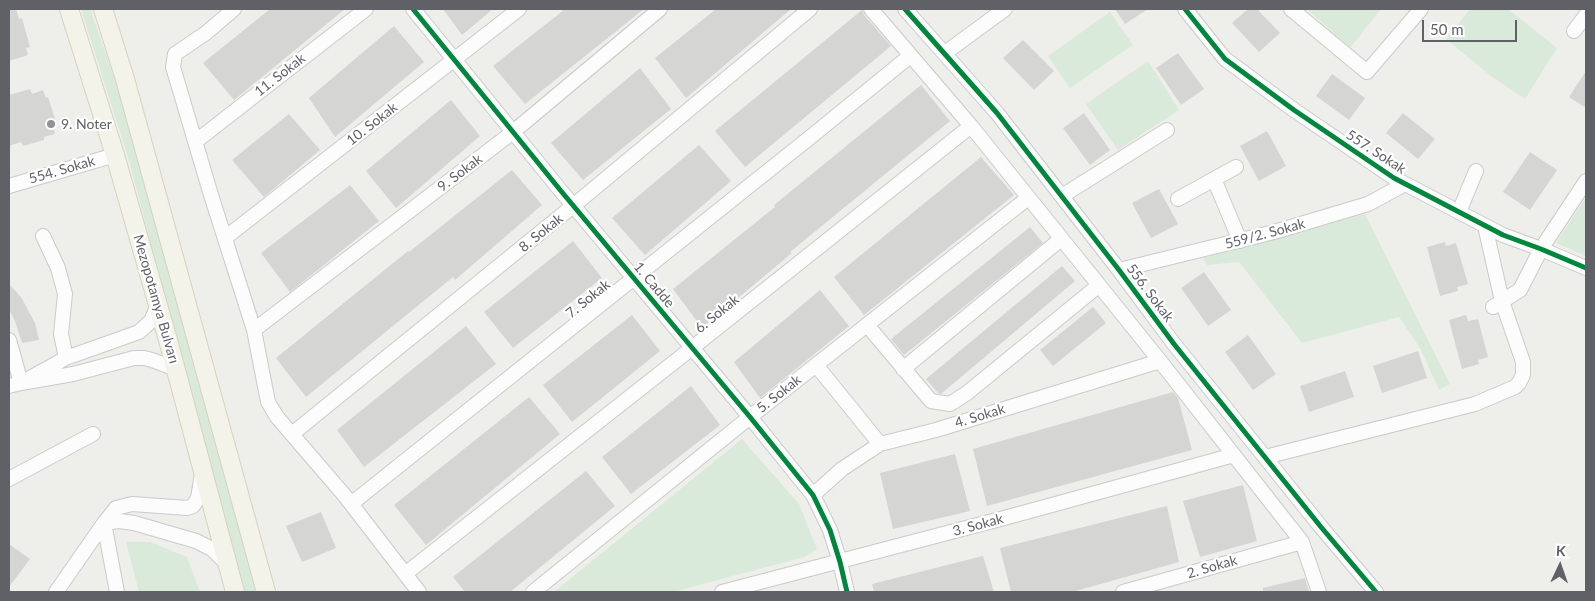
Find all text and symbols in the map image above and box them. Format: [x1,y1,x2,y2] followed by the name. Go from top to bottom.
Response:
[1425,10,1520,42] scale bar
[1430,20,1464,38] text: 50 m
[251,50,309,100] street label: 11. Sokak
[343,99,401,149] street label: 10. Sokak
[61,116,112,132] place label: 9. Noter
[45,118,57,130] marker: 9. Noter
[1343,126,1409,178] street label: 557. Sokak
[434,151,486,195] street label: 9. Sokak
[27,153,97,187] street label: 554. Sokak
[516,210,566,256] street label: 8. Sokak
[1223,215,1307,253] street label: 559/2. Sokak
[130,233,182,365] street label: Mezopotamya Bulvarı
[630,259,678,311] street label: 1. Cadde
[1123,261,1177,325] street label: 556. Sokak
[563,276,613,322] street label: 7. Sokak
[692,291,742,337] street label: 6. Sokak
[753,371,805,417] street label: 5. Sokak
[953,400,1007,432] street label: 4. Sokak
[951,510,1005,540] street label: 3. Sokak
[1535,541,1585,591] north arrow
[1556,542,1566,559] text: K
[1185,552,1239,582] street label: 2. Sokak

